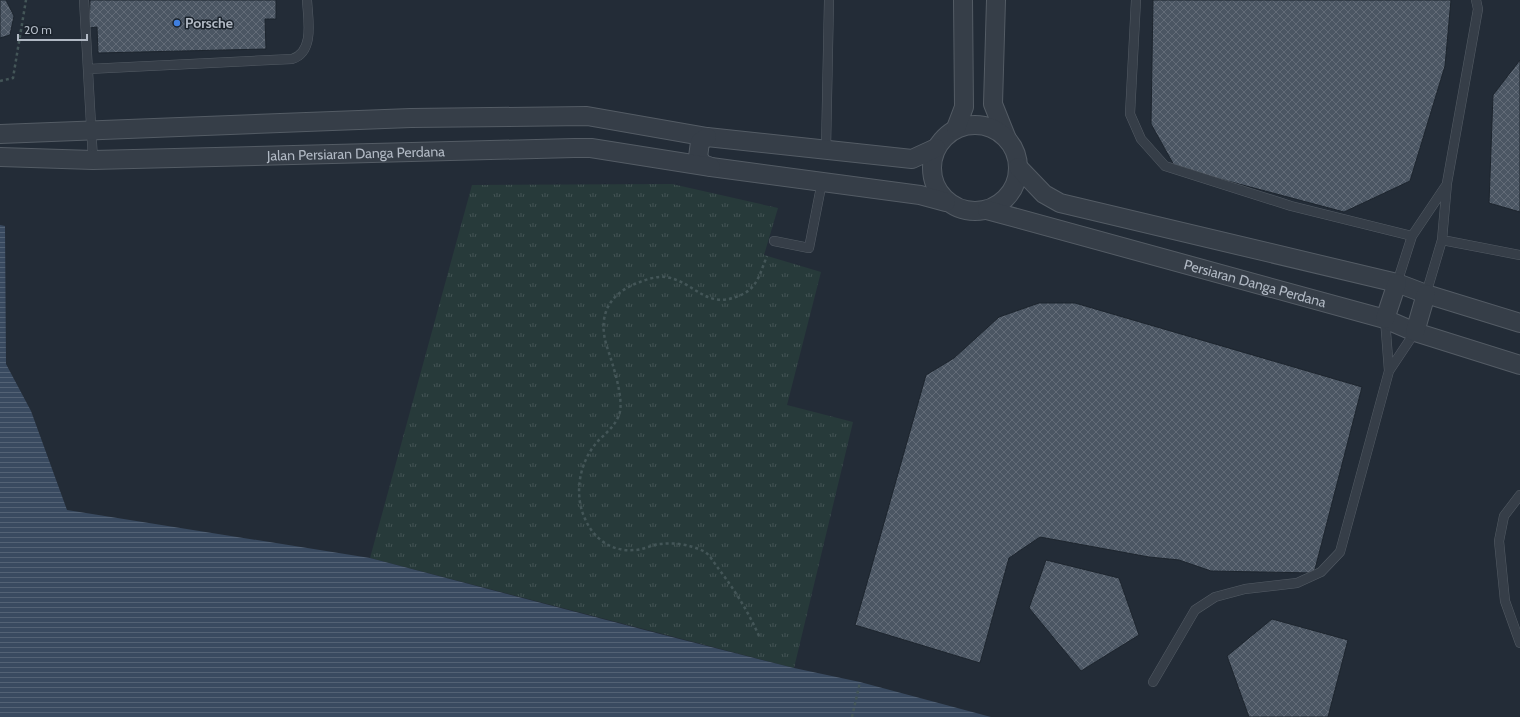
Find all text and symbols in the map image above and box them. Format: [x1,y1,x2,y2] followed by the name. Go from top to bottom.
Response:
[185,14,233,32] place label: Porsche
[18,16,87,42] scale bar
[172,18,182,28] marker: Porsche
[24,22,52,37] text: 20 m
[266,142,445,165] street label: Jalan Persiaran Danga Perdana
[1182,255,1329,312] street label: Persiaran Danga Perdana

